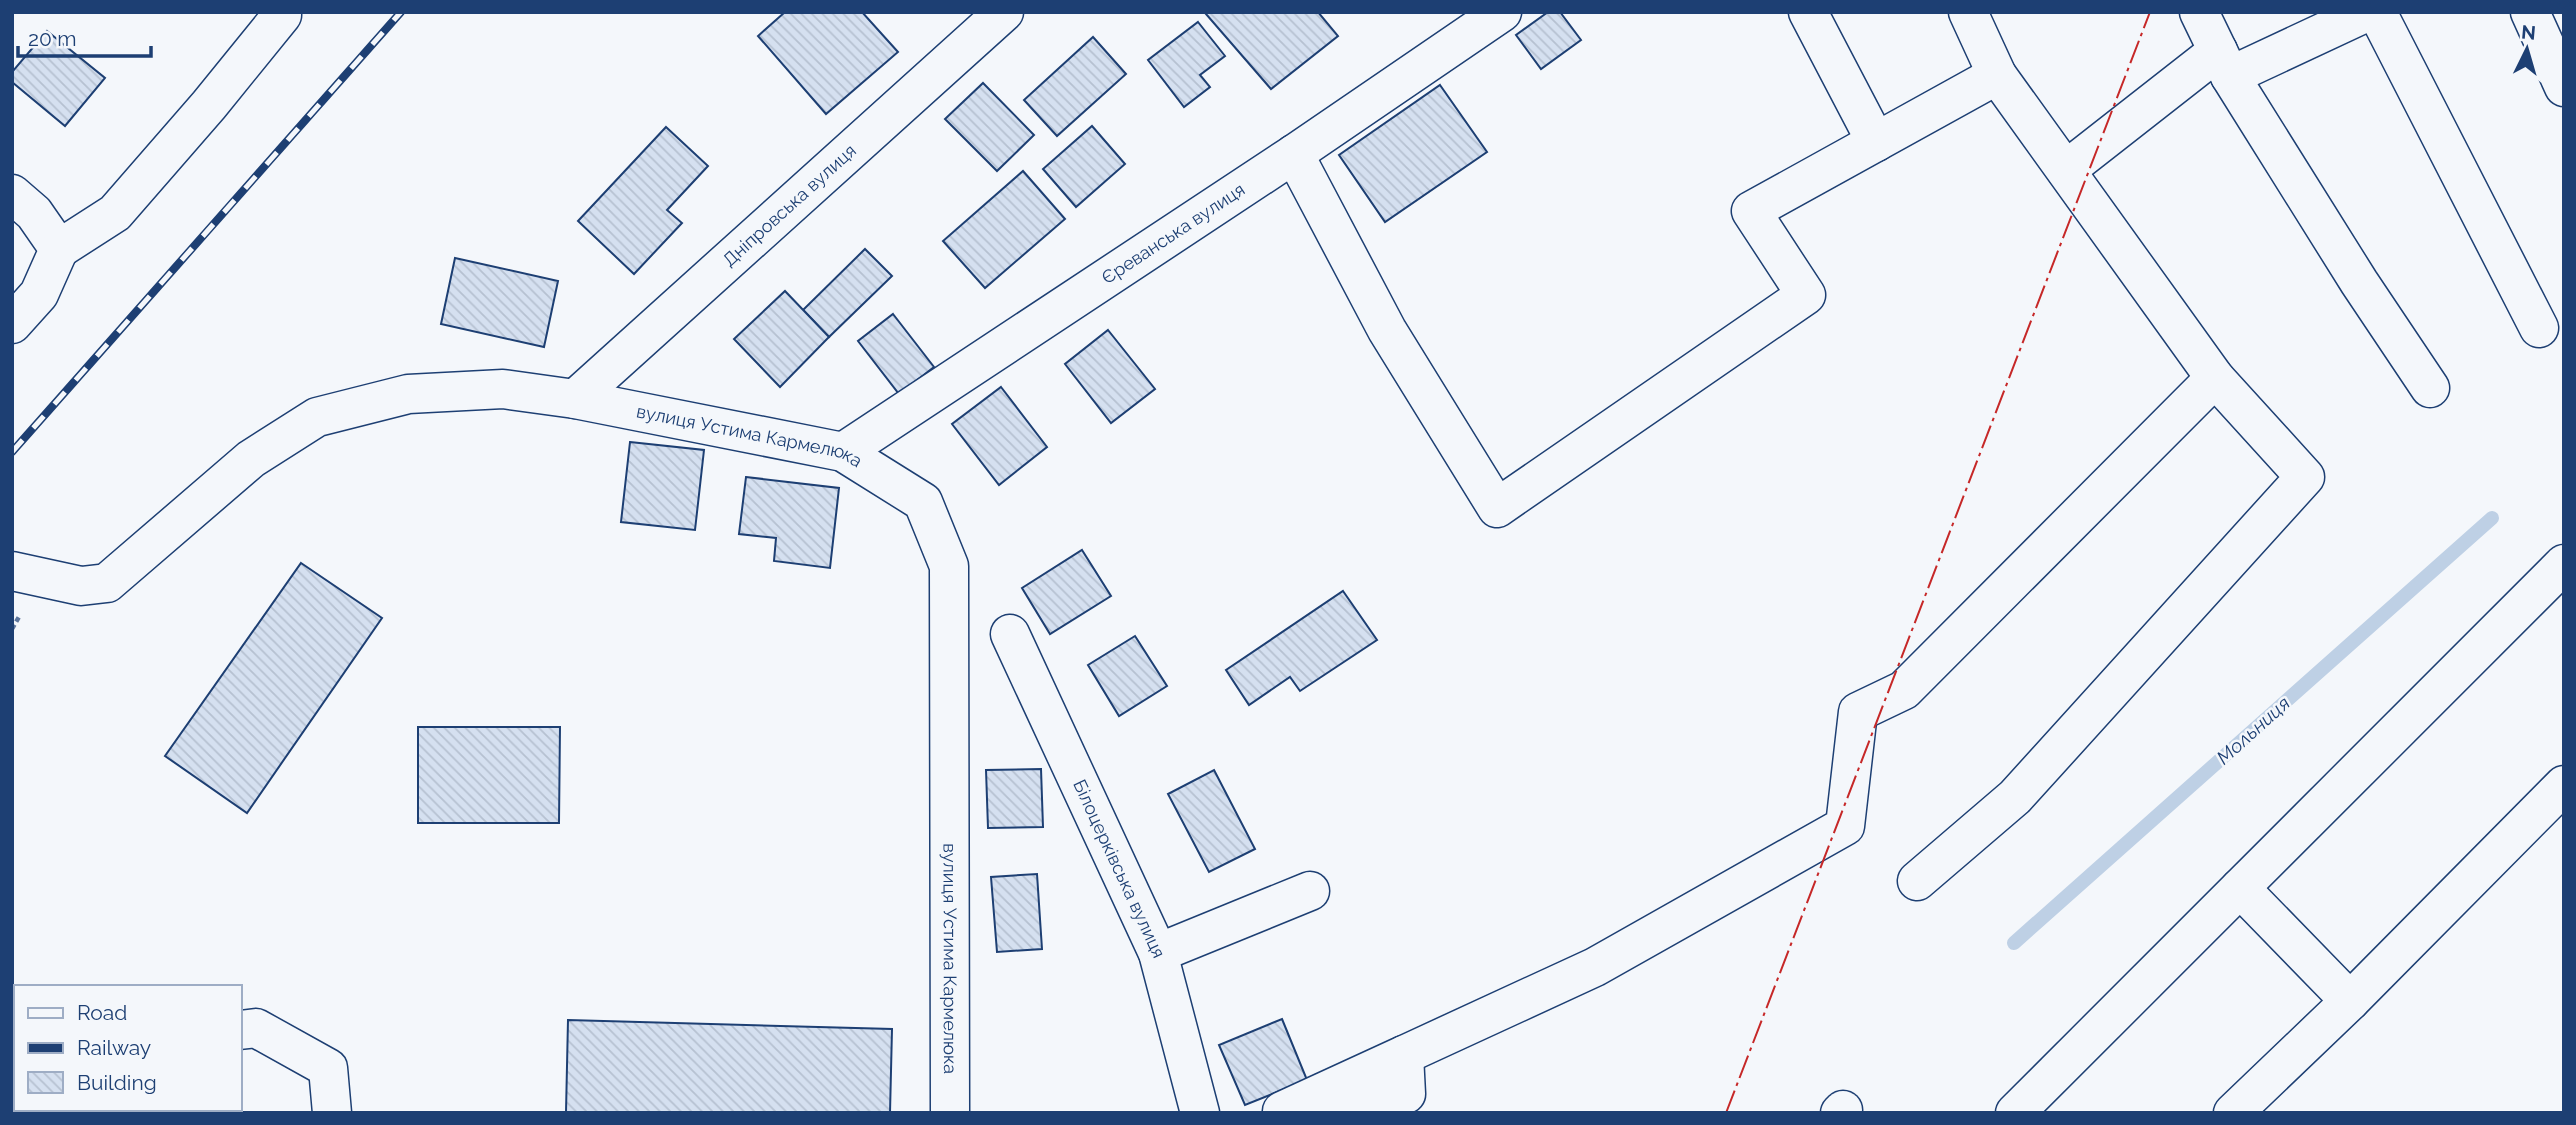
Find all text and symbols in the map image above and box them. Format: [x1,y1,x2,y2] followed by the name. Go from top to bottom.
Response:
[18,14,150,58] scale bar
[2492,14,2562,84] north arrow
[2520,20,2537,44] text: N
[28,26,76,51] text: 20 m
[718,140,860,271] street label: Дніпровська вулиця
[1098,178,1249,288] street label: Єреванська вулиця
[635,400,866,471] street label: вулиця Устима Кармелюка
[2212,692,2294,768] water label: Мольниця
[1069,776,1170,961] street label: Білоцерківська вулиця
[940,843,961,1074] street label: вулиця Устима Кармелюка
[14,985,242,1111] legend
[77,1000,127,1025] text: Road
[77,1035,151,1060] text: Railway
[77,1070,157,1095] text: Building

